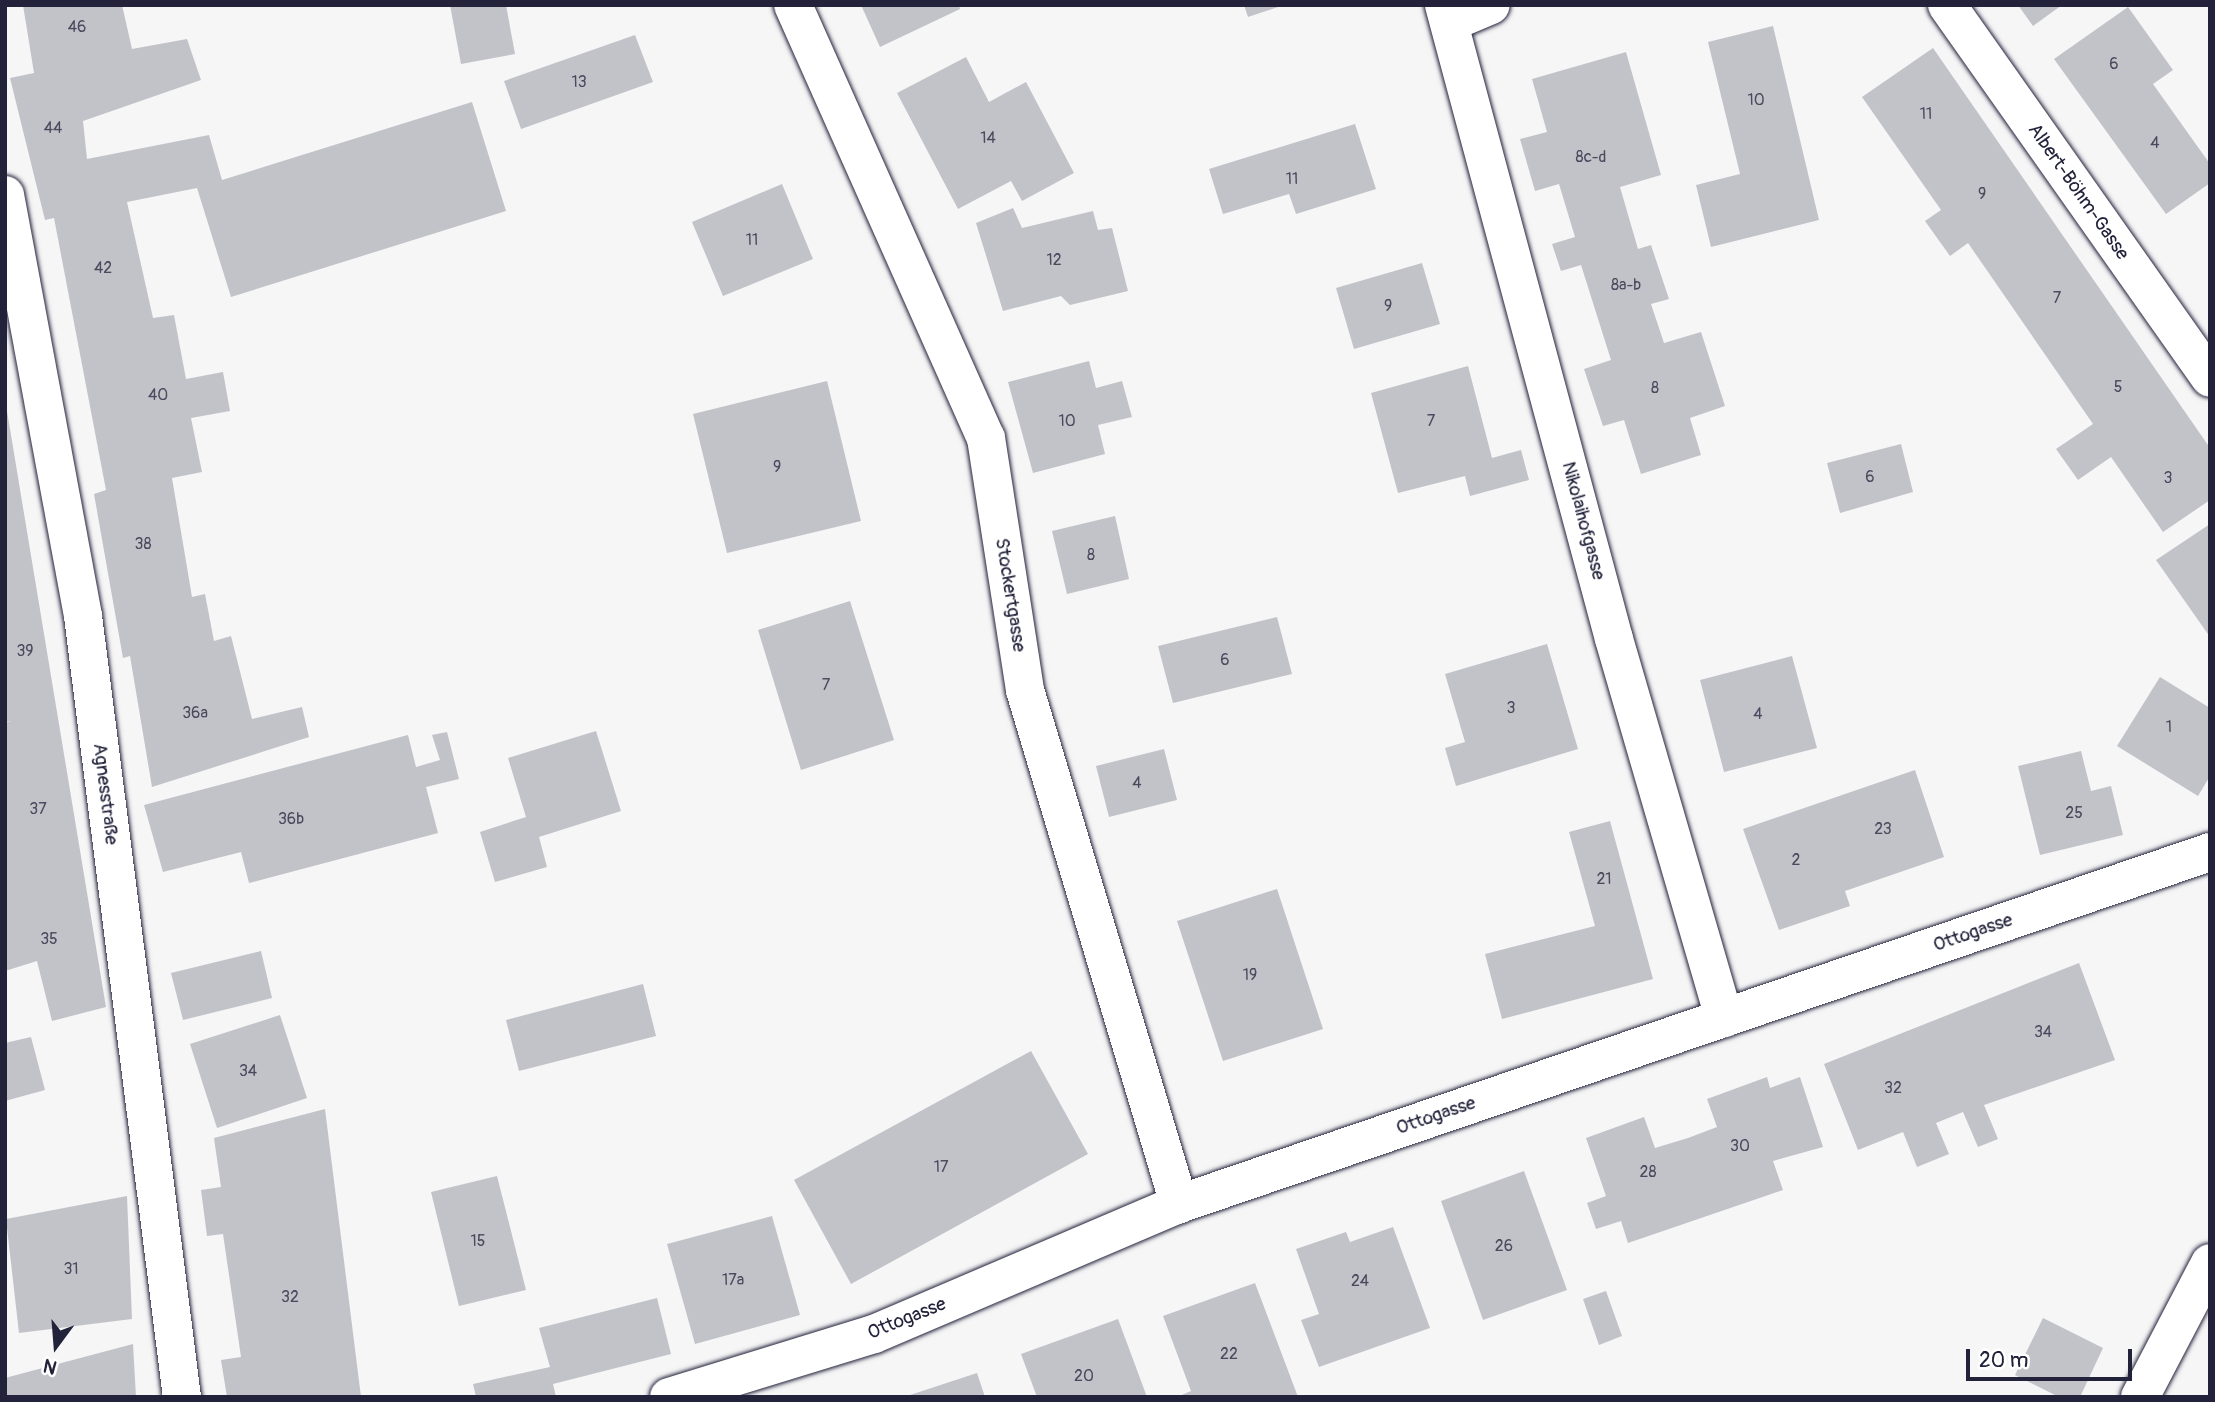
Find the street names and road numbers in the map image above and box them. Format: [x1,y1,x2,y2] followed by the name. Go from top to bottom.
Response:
[2023,120,2133,264] street label: Albert-Böhm-Gasse
[1556,459,1610,583] street label: Nikolaihofgasse
[990,536,1030,654] street label: Stockertgasse
[87,742,123,846] street label: Agnesstraße
[1930,909,2016,957] street label: Ottogasse
[1393,1092,1479,1140] street label: Ottogasse
[865,1293,949,1345] street label: Ottogasse

